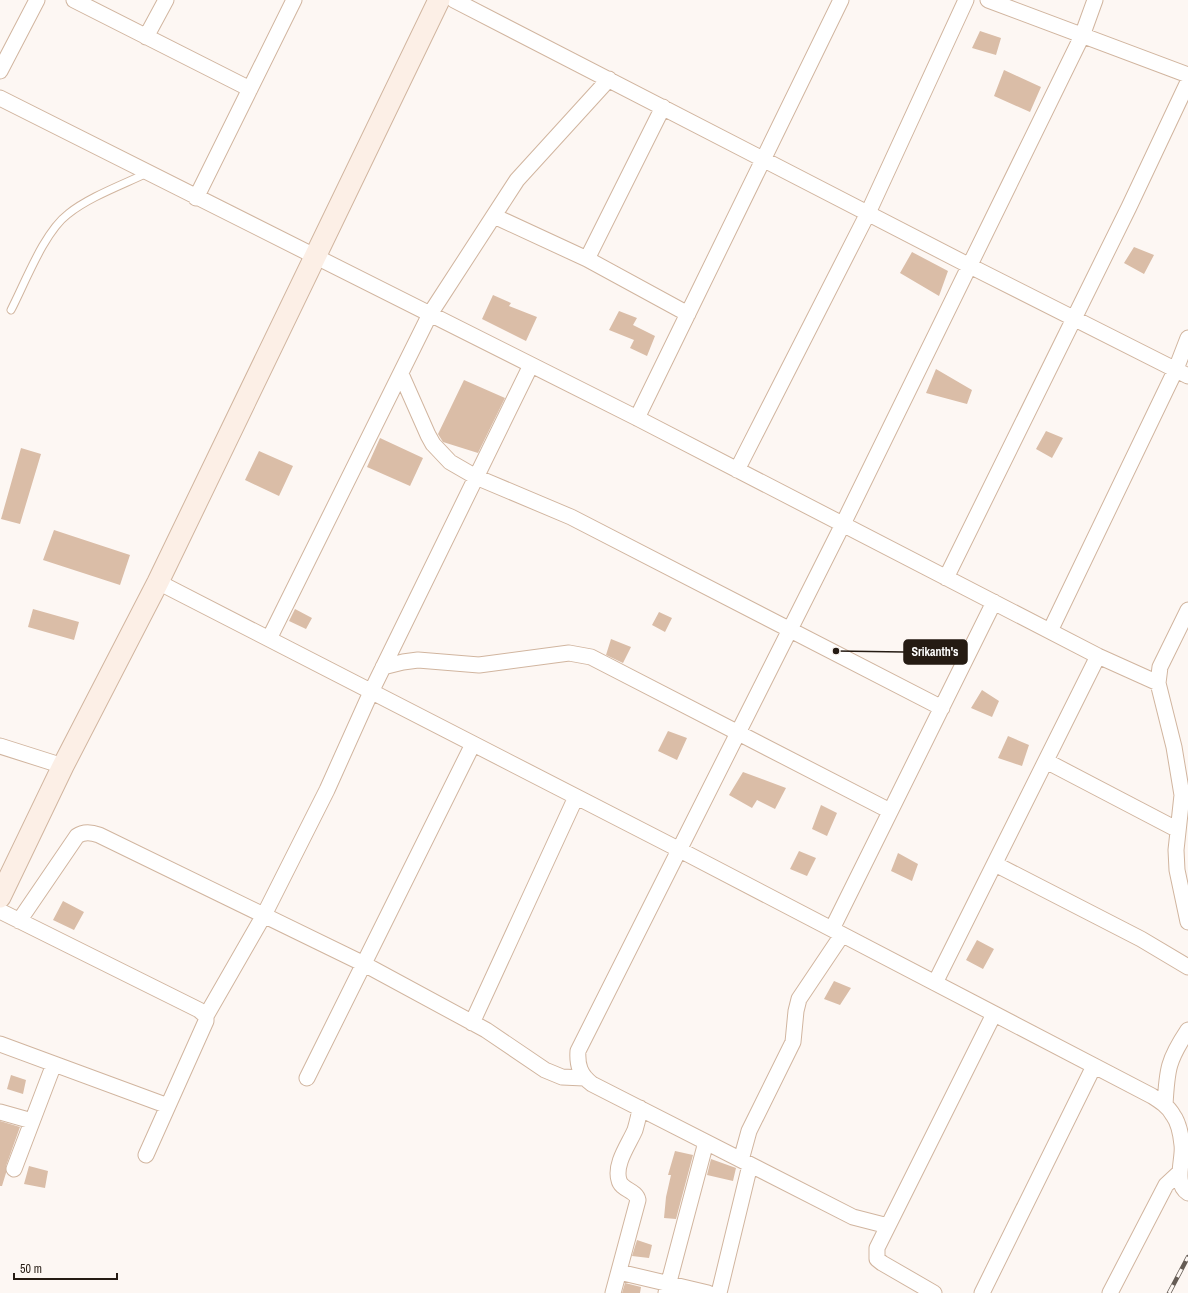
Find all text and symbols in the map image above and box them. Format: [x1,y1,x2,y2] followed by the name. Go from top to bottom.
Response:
[904,640,967,664] callout: Srikanth's
[911,644,959,660] text: Srikanth's
[14,1255,117,1281] scale bar
[20,1261,42,1277] text: 50 m

